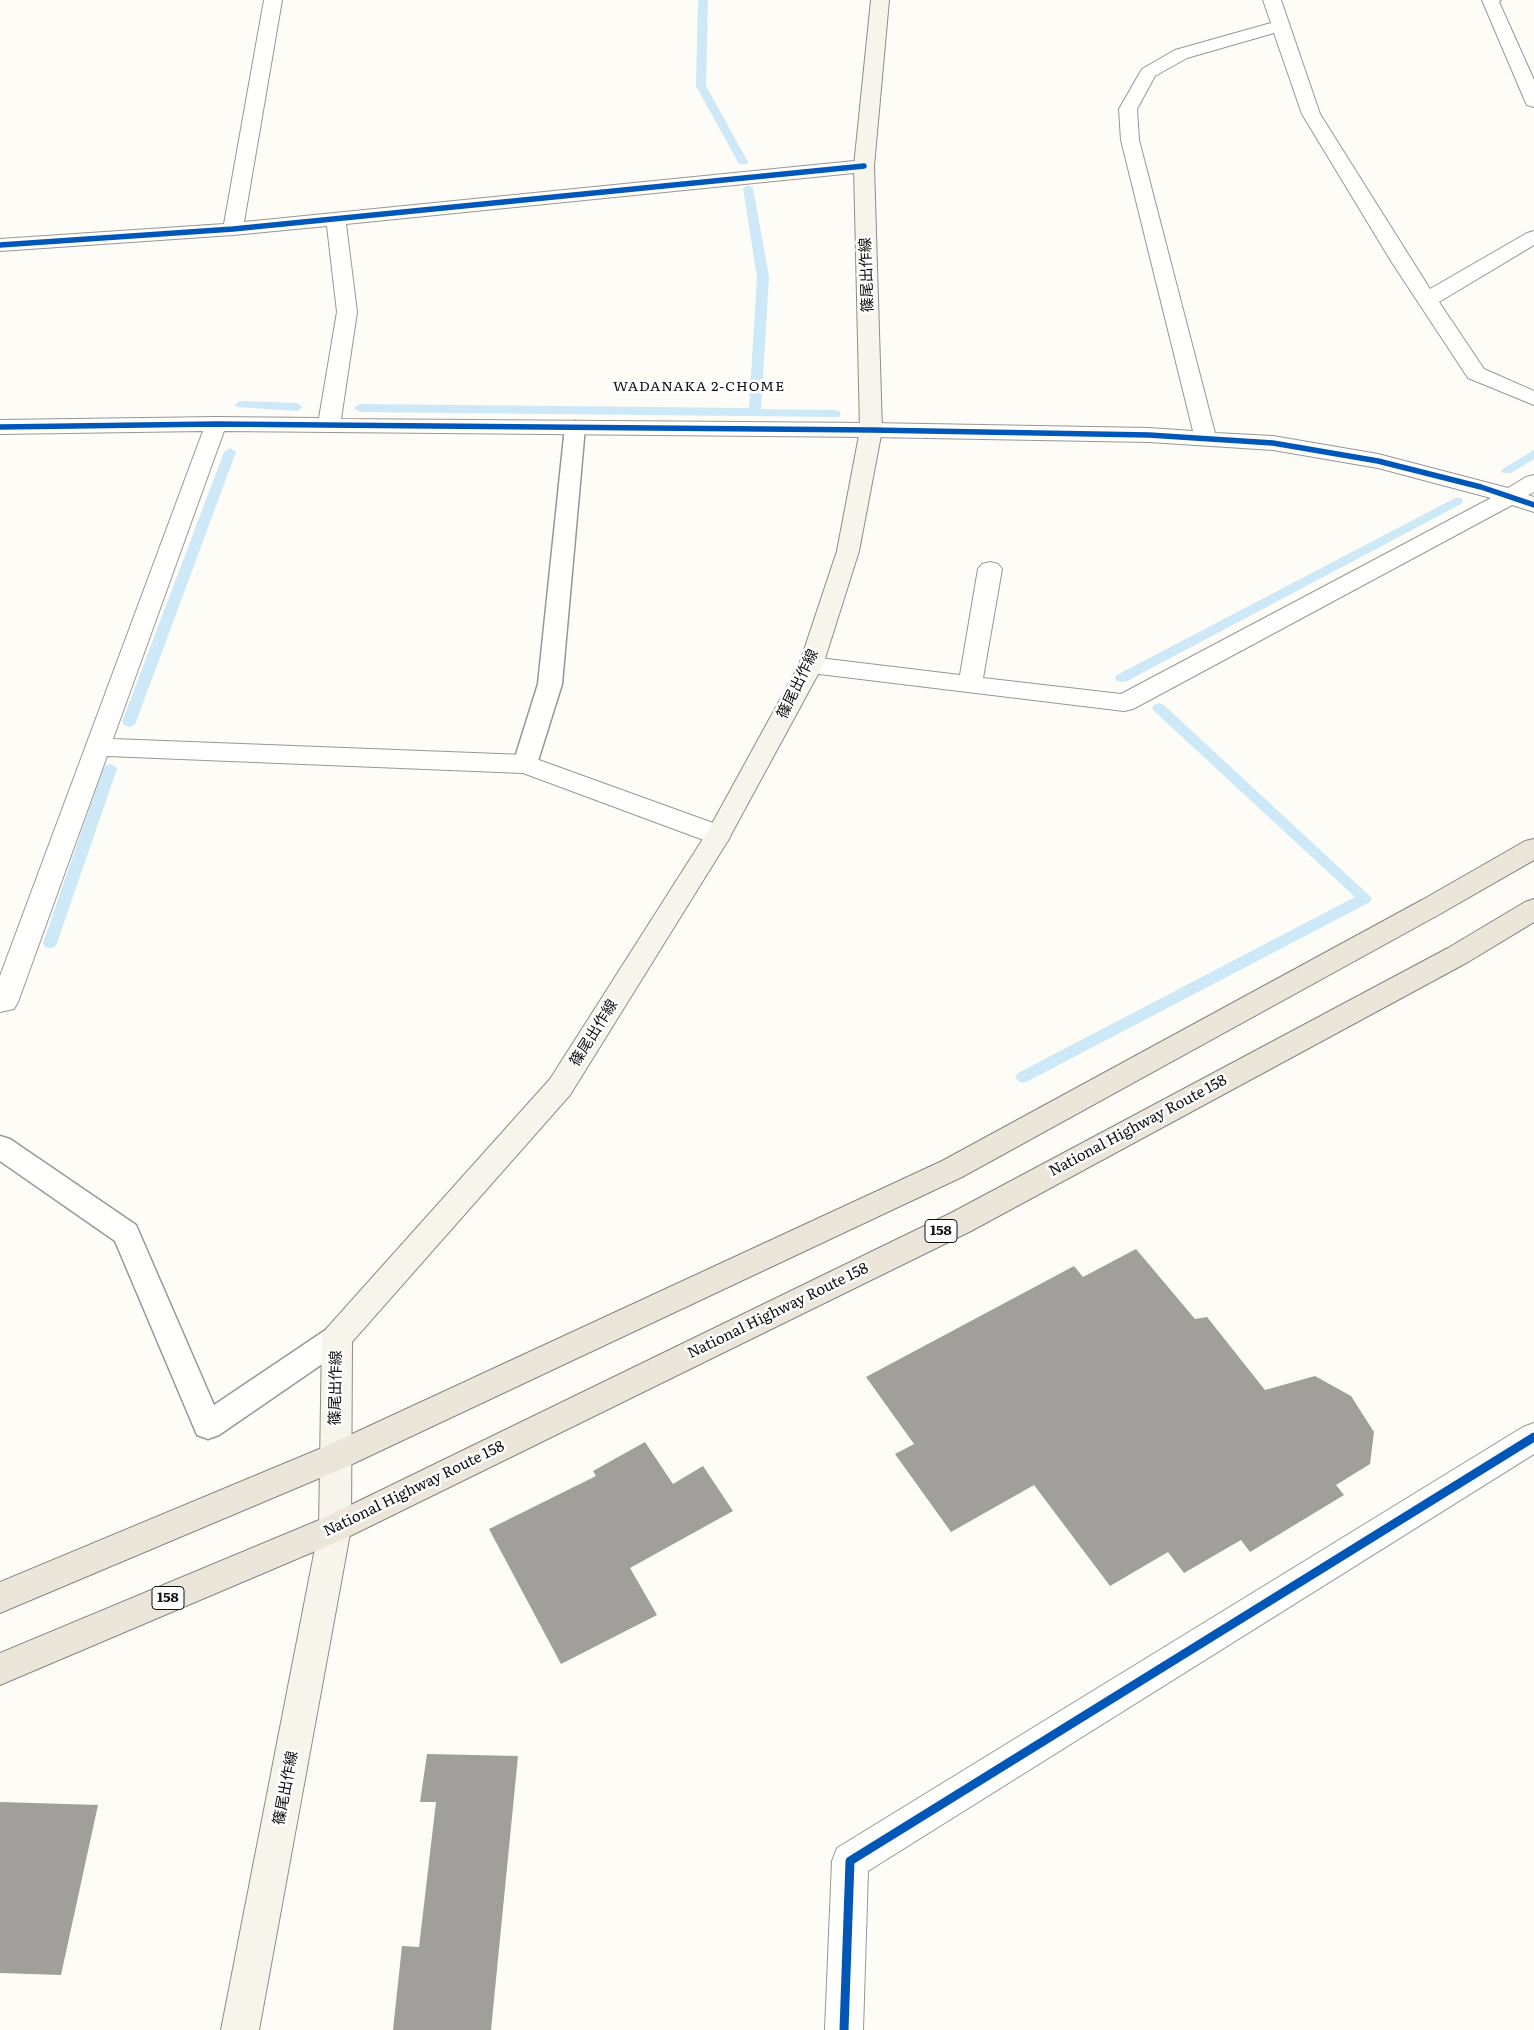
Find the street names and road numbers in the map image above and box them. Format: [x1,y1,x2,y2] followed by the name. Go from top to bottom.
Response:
[857,237,877,313] street label: 篠尾出作線
[773,646,823,722] street label: 篠尾出作線
[566,996,622,1070] street label: 篠尾出作線
[1046,1071,1230,1181] street label: National Highway Route 158
[925,1220,957,1242] road number: 158
[685,1259,871,1363] street label: National Highway Route 158
[326,1350,346,1426] street label: 篠尾出作線
[321,1437,507,1541] street label: National Highway Route 158
[152,1586,184,1610] road number: 158
[270,1749,302,1827] street label: 篠尾出作線

